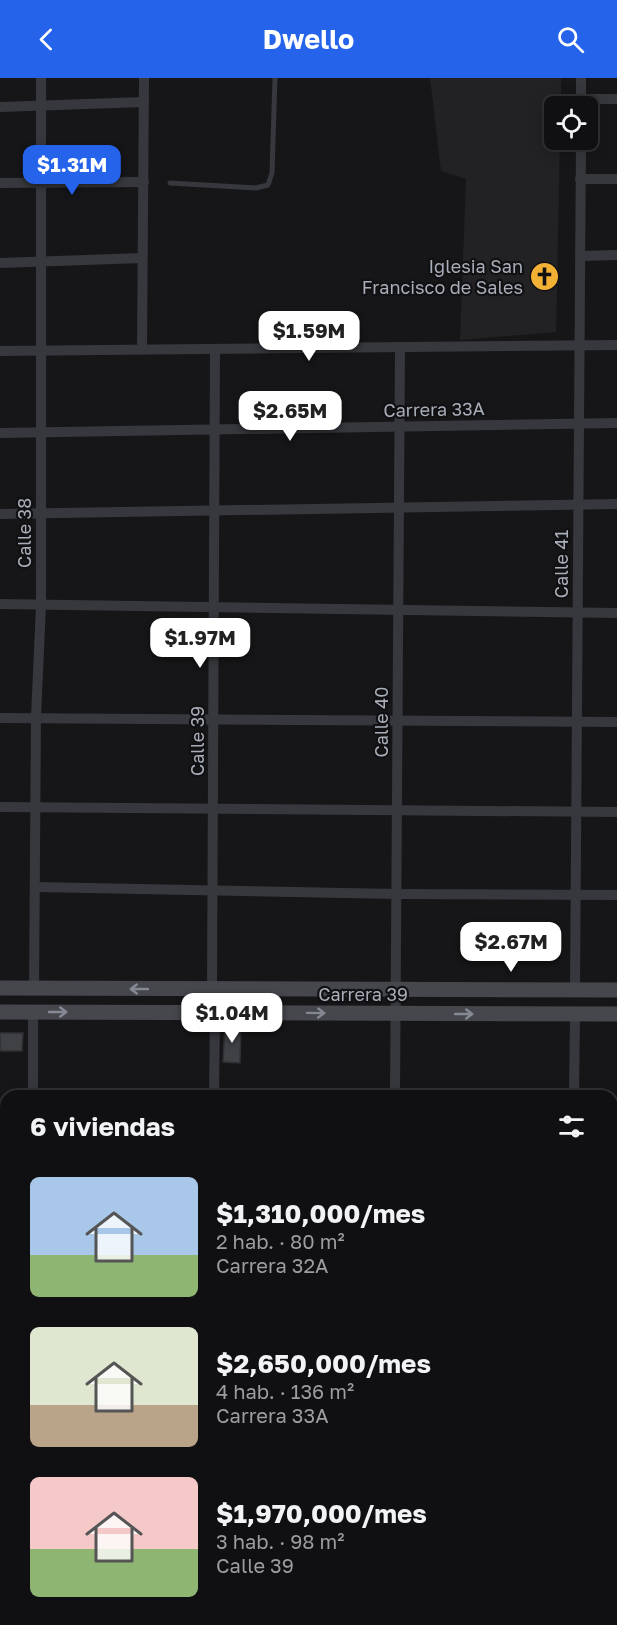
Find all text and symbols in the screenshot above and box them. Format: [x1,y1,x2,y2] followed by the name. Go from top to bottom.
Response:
[30,23,63,56] icon: back
[263,23,354,55] text: Dwello
[554,23,587,56] icon: search
[544,96,598,150] map controls
[544,96,598,150] button: locate
[23,145,121,196] pin: $1.31M
[37,152,107,176] text: $1.31M
[362,255,523,298] place label: Iglesia San Francisco de Sales
[528,260,560,292] church icon: Iglesia San Francisco de Sales
[260,311,358,362] pin: $1.59M
[273,318,345,342] text: $1.59M
[241,391,339,442] pin: $2.65M
[383,397,485,421] street label: Carrera 33A
[253,398,327,422] text: $2.65M
[13,498,35,568] street label: Calle 38
[550,530,572,598] street label: Calle 41
[151,618,249,669] pin: $1.97M
[164,625,236,649] text: $1.97M
[370,687,392,757] street label: Calle 40
[186,706,208,776] street label: Calle 39
[462,922,560,973] pin: $2.67M
[474,929,548,953] text: $2.67M
[129,983,149,994] one-way arrow
[318,983,408,1005] street label: Carrera 39
[183,993,281,1044] pin: $1.04M
[195,1000,269,1024] text: $1.04M
[48,1006,68,1018] one-way arrow
[306,1007,326,1019] one-way arrow
[453,1008,473,1020] one-way arrow
[555,1110,588,1143] icon: filters
[30,1111,175,1142] text: 6 viviendas
[216,1198,425,1229] text: $1,310,000/mes
[78,1201,150,1273] icon: home
[216,1229,345,1253] text: 2 hab. · 80 m²
[216,1253,329,1277] text: Carrera 32A
[216,1348,431,1379] text: $2,650,000/mes
[78,1351,150,1423] icon: home
[216,1379,354,1403] text: 4 hab. · 136 m²
[216,1403,329,1427] text: Carrera 33A
[216,1498,427,1529] text: $1,970,000/mes
[78,1501,150,1573] icon: home
[216,1529,344,1553] text: 3 hab. · 98 m²
[216,1553,294,1577] text: Calle 39

